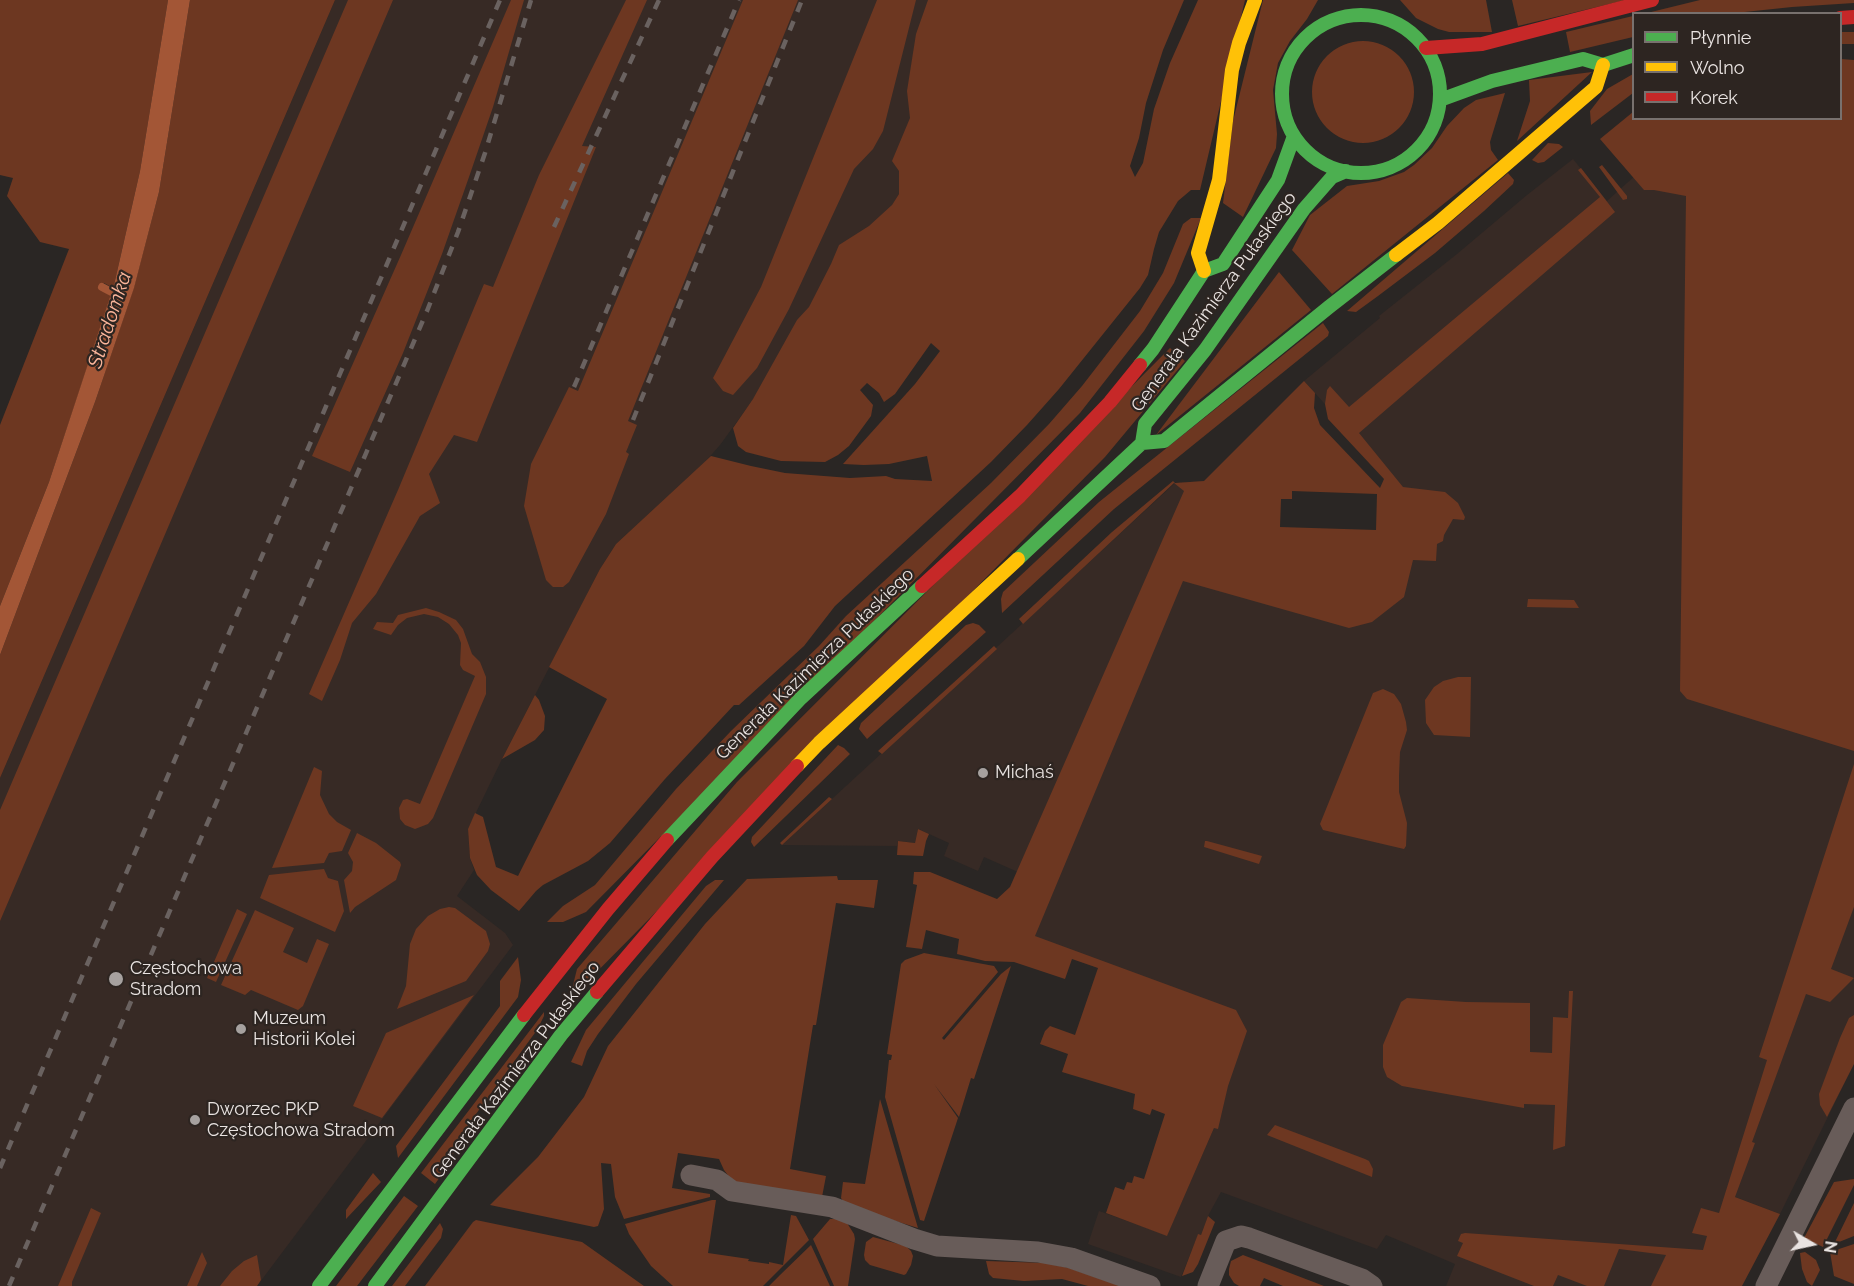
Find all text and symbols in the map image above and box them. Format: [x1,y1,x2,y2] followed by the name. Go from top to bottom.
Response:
[1632,12,1842,120] legend
[1690,27,1751,48] text: Płynnie
[1690,57,1744,78] text: Wolno
[1690,87,1738,108] text: Korek
[1127,188,1301,416] street label: Generała Kazimierza Pułaskiego
[83,269,137,371] water label: Stradomka
[712,564,918,764] street label: Generała Kazimierza Pułaskiego
[995,762,1054,784] place label: Michaś
[976,766,990,780] marker: Michaś
[427,957,605,1183] street label: Generała Kazimierza Pułaskiego
[130,958,242,1000] place label: Częstochowa Stradom
[107,970,125,988] marker: Częstochowa Stradom
[253,1008,355,1050] place label: Muzeum Historii Kolei
[234,1022,248,1036] marker: Muzeum Historii Kolei
[207,1099,395,1142] place label: Dworzec PKP Częstochowa Stradom
[188,1113,202,1127] marker: Dworzec PKP Częstochowa Stradom
[1782,1214,1842,1274] north arrow
[1820,1239,1841,1254] text: N

